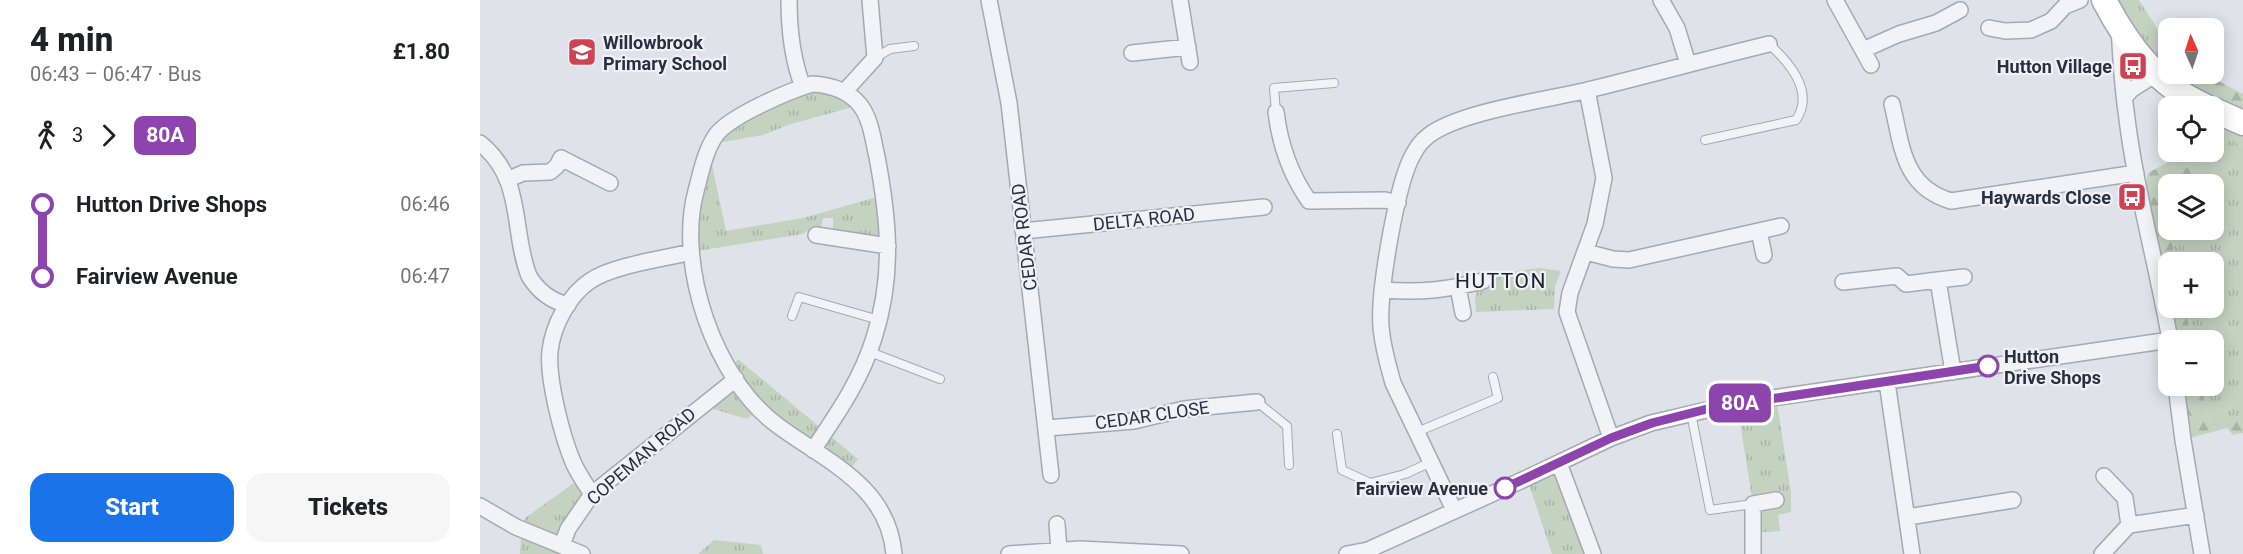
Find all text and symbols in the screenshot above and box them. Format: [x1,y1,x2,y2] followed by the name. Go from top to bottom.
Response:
[2158,18,2224,84] north arrow
[2158,18,2224,396] map controls
[30,20,113,59] text: 4 min
[603,32,727,74] place label: Willowbrook Primary School
[566,36,598,68] school or university icon: Willowbrook Primary School
[393,39,450,64] text: £1.80
[2117,50,2149,82] bus stop icon: Hutton Village
[1997,56,2112,77] place label: Hutton Village
[30,62,202,86] text: 06:43 – 06:47 · Bus
[2158,96,2224,162] button: locate
[30,119,63,152] icon: walk
[92,119,125,152] icon: forward
[72,123,83,147] text: 3
[146,123,184,147] text: 80A
[2158,174,2224,240] button: layers
[2116,181,2148,213] bus stop icon: Haywards Close
[1007,182,1041,292] street label: CEDAR ROAD
[1981,187,2111,208] place label: Haywards Close
[76,192,267,217] text: Hutton Drive Shops
[400,192,450,216] text: 06:46
[1092,203,1196,235] street label: DELTA ROAD
[2158,252,2224,318] button: +
[76,264,238,289] text: Fairview Avenue
[400,264,450,288] text: 06:47
[1455,269,1547,293] district label: HUTTON
[2158,330,2224,396] button: −
[2004,346,2101,388] place label: Hutton Drive Shops
[1977,355,1999,377] marker: Hutton Drive Shops
[1706,384,1774,422] line badge: 80A
[1721,391,1759,415] text: 80A
[1094,397,1210,433] street label: CEDAR CLOSE
[582,403,700,509] street label: COPEMAN ROAD
[30,473,234,542] button: Start
[246,473,450,542] button: Tickets
[1494,477,1516,499] marker: Fairview Avenue
[1356,478,1488,499] place label: Fairview Avenue

